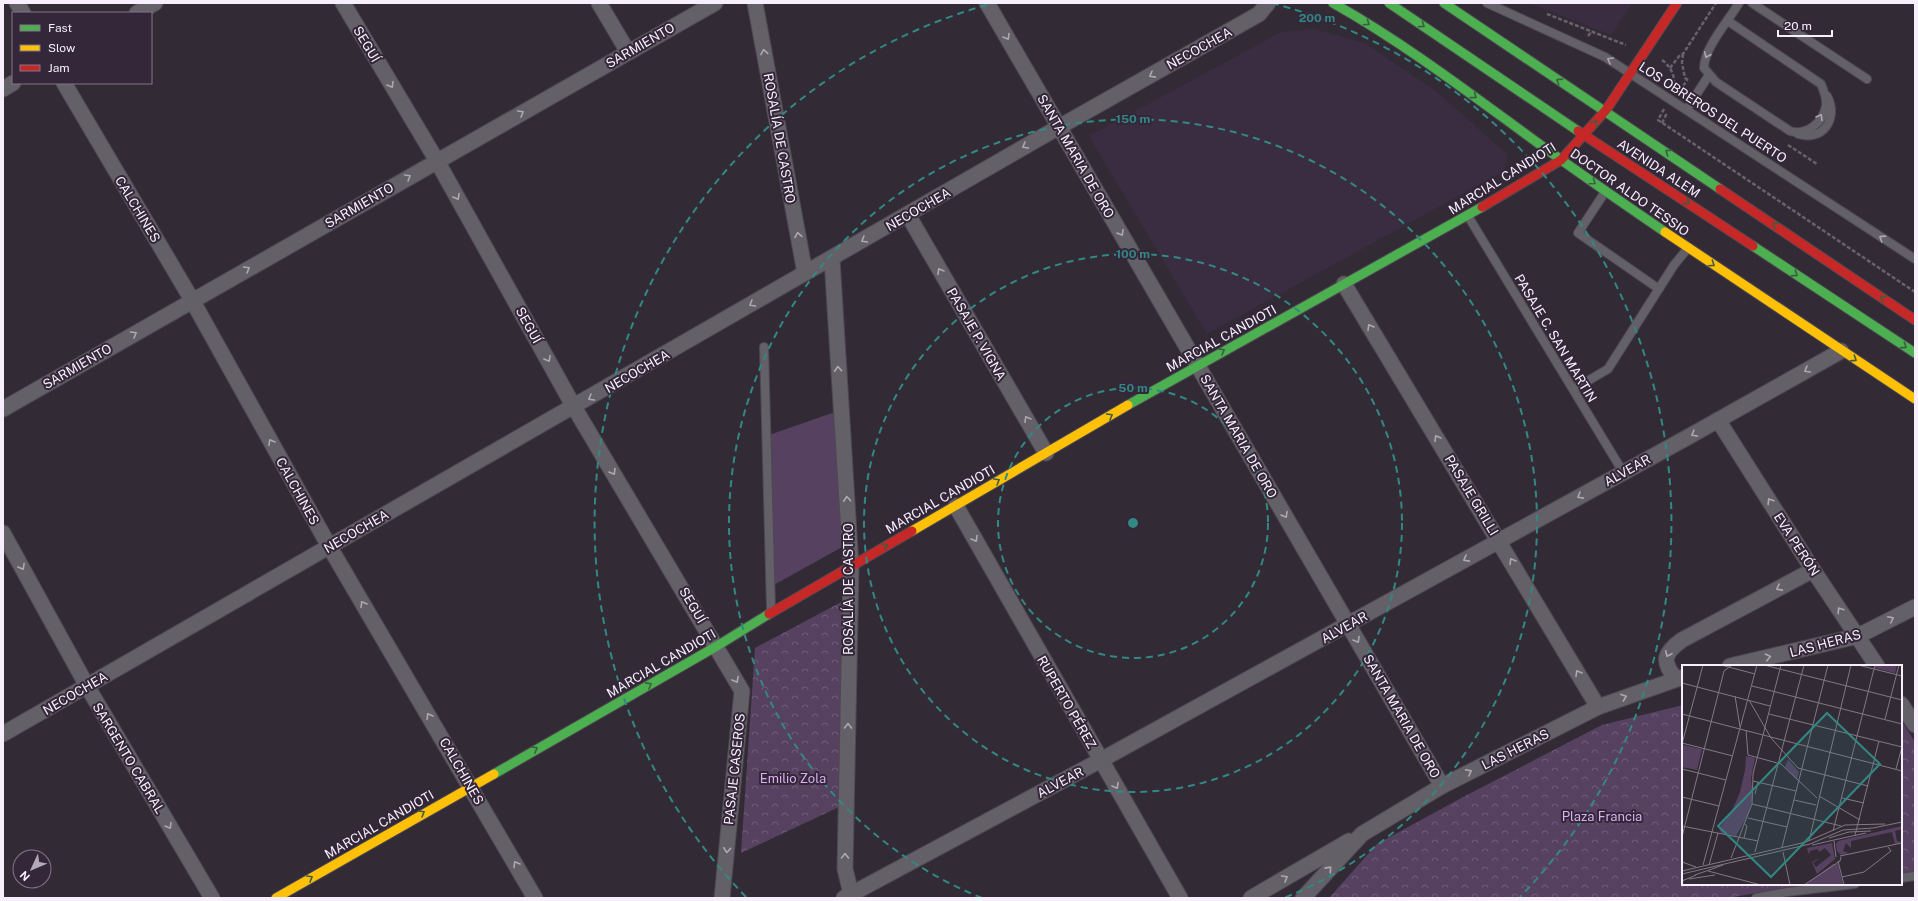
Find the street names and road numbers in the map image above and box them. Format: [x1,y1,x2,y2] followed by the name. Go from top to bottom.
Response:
[603,20,677,71] street label: SARMIENTO
[350,23,385,66] street label: SEGUÍ
[1164,24,1235,73] street label: NECOCHEA
[1636,59,1789,166] street label: LOS OBREROS DEL PUERTO
[761,72,799,204] street label: ROSALÍA DE CASTRO
[1034,92,1117,221] street label: SANTA MARIA DE ORO
[1615,136,1703,201] street label: AVENIDA ALEM
[1446,139,1559,218] street label: MARCIAL CANDIOTI
[1568,146,1692,239] street label: DOCTOR ALDO TESSIO
[112,173,163,245] street label: CALCHINES
[322,180,396,231] street label: SARMIENTO
[883,185,953,234] street label: NECOCHEA
[1511,271,1600,405] street label: PASAJE C. SAN MARTIN
[944,285,1009,383] street label: PASAJE P. VIGNA
[1164,302,1279,375] street label: MARCIAL CANDIOTI
[513,304,546,347] street label: SEGUÍ
[40,341,114,392] street label: SARMIENTO
[602,347,672,396] street label: NECOCHEA
[1197,372,1280,501] street label: SANTA MARIA DE ORO
[1442,452,1502,538] street label: PASAJE GRILLI
[1601,452,1653,489] street label: ALVEAR
[273,455,322,527] street label: CALCHINES
[883,462,997,537] street label: MARCIAL CANDIOTI
[321,507,391,556] street label: NECOCHEA
[1771,509,1823,579] street label: EVA PERÓN
[840,523,856,655] street label: ROSALÍA DE CASTRO
[676,584,711,627] street label: SEGUÍ
[1318,609,1370,646] street label: ALVEAR
[604,626,718,701] street label: MARCIAL CANDIOTI
[1788,627,1862,660] street label: LAS HERAS
[1360,652,1443,781] street label: SANTA MARIA DE ORO
[1034,653,1100,751] street label: RUPERTO PÉREZ
[40,669,110,718] street label: NECOCHEA
[90,700,168,816] street label: SARGENTO CABRAL
[721,712,748,826] street label: PASAJE CASEROS
[1479,726,1551,773] street label: LAS HERAS
[436,735,487,807] street label: CALCHINES
[1034,764,1086,801] street label: ALVEAR
[322,787,436,862] street label: MARCIAL CANDIOTI

